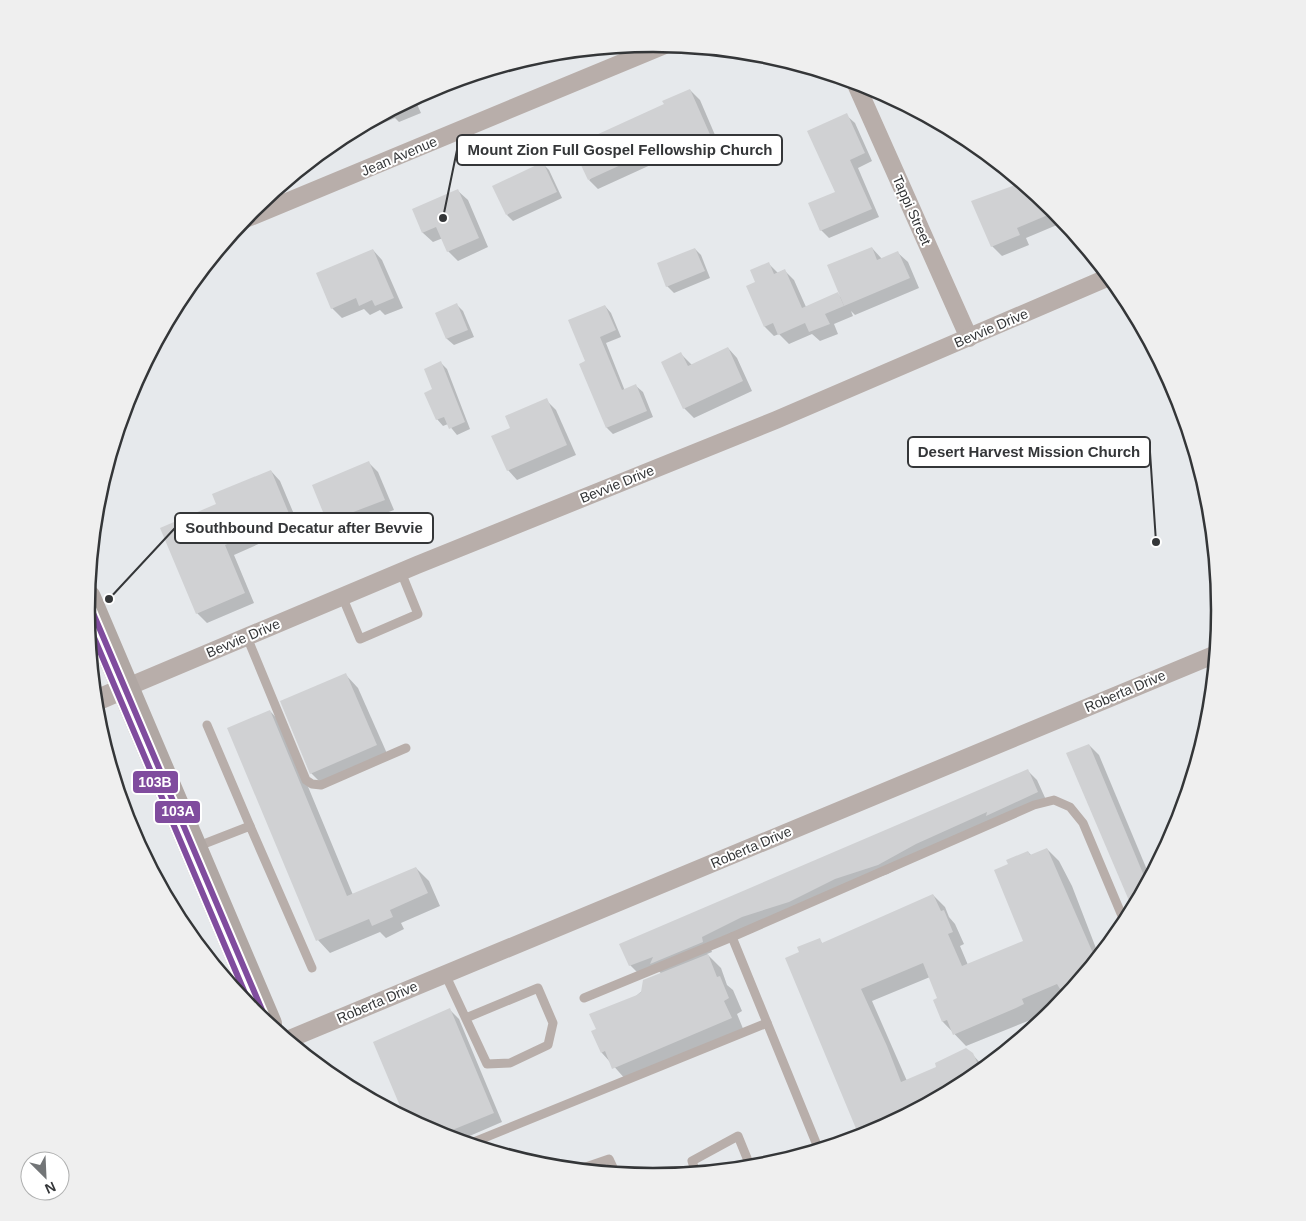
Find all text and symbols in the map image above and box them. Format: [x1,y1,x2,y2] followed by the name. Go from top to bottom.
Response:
[359,133,439,179] street label: Jean Avenue
[457,135,782,165] callout: Mount Zion Full Gospel Fellowship Church
[468,141,772,158] text: Mount Zion Full Gospel Fellowship Church
[889,173,935,247] street label: Tappi Street
[952,305,1030,351] street label: Bevvie Drive
[908,437,1150,467] callout: Desert Harvest Mission Church
[918,443,1140,460] text: Desert Harvest Mission Church
[578,462,657,506] street label: Bevvie Drive
[175,513,433,543] callout: Southbound Decatur after Bevvie
[185,519,423,536] text: Southbound Decatur after Bevvie
[204,615,282,661] street label: Bevvie Drive
[1082,667,1168,715] street label: Roberta Drive
[132,770,179,794] line badge: 103B
[138,774,172,790] text: 103B
[154,800,201,824] line badge: 103A
[161,803,195,819] text: 103A
[708,823,794,871] street label: Roberta Drive
[334,978,420,1026] street label: Roberta Drive
[20,1151,70,1201] north arrow
[42,1179,58,1197] text: N

